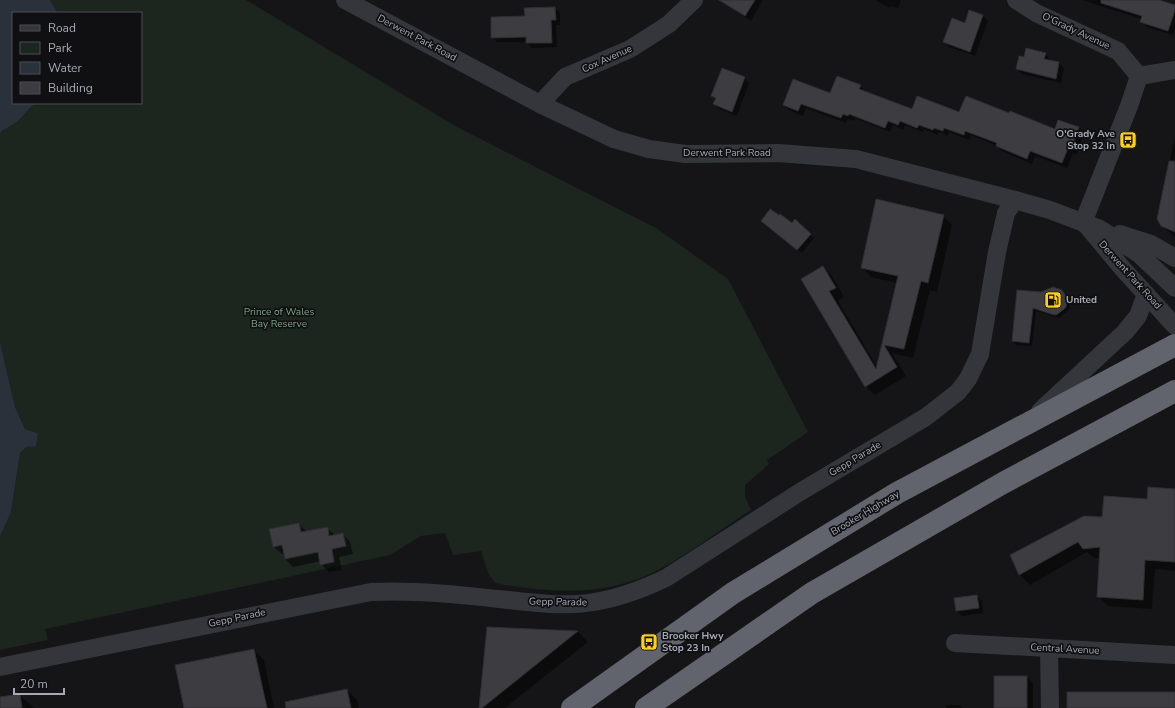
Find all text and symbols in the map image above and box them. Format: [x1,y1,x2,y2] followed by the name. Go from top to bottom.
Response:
[1040,9,1112,53] street label: O'Grady Avenue
[375,11,459,65] street label: Derwent Park Road
[12,12,142,104] legend
[48,20,76,36] text: Road
[48,40,73,56] text: Park
[580,42,634,76] street label: Cox Avenue
[48,60,82,76] text: Water
[48,80,93,96] text: Building
[1056,127,1116,153] place label: O'Grady Ave Stop 32 In
[1118,130,1138,150] bus stop icon: O'Grady Ave Stop 32 In
[683,146,771,160] street label: Derwent Park Road
[1095,238,1165,312] street label: Derwent Park Road
[1043,290,1063,310] fuel station icon: United
[1066,293,1097,307] place label: United
[244,305,314,331] park label: Prince of Wales Bay Reserve
[826,438,884,480] street label: Gepp Parade
[828,487,903,539] street label: Brooker Highway
[529,594,587,610] street label: Gepp Parade
[207,605,267,631] street label: Gepp Parade
[662,629,724,655] place label: Brooker Hwy Stop 23 In
[639,632,659,652] bus stop icon: Brooker Hwy Stop 23 In
[1030,640,1100,658] street label: Central Avenue
[14,670,64,696] scale bar
[20,676,48,692] text: 20 m

